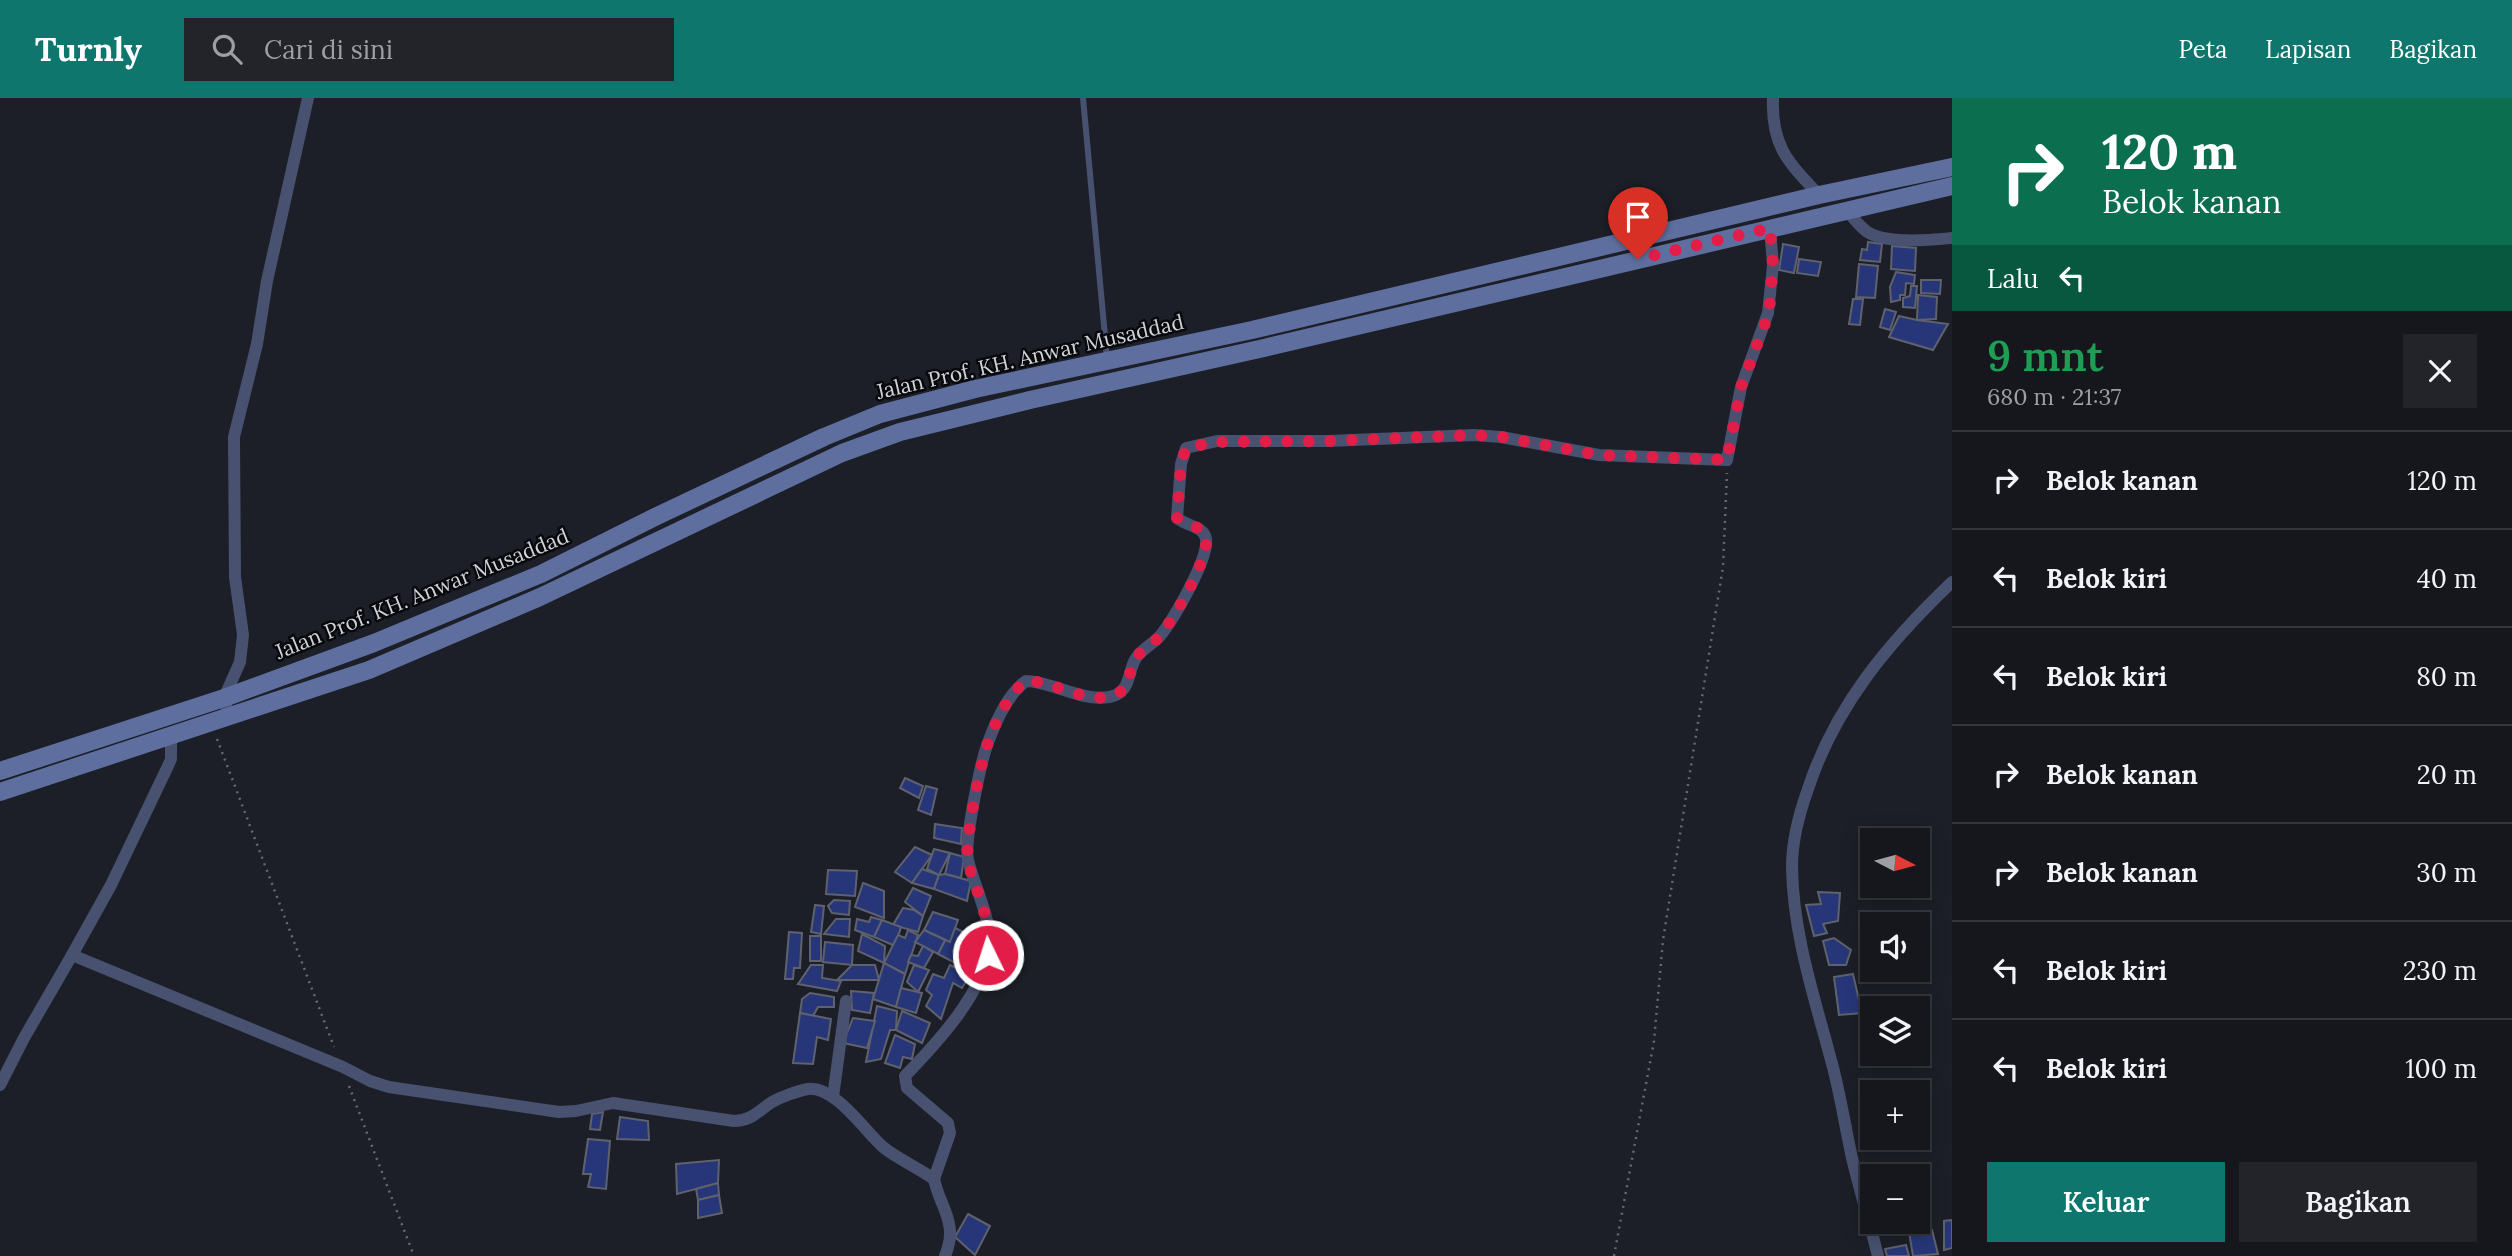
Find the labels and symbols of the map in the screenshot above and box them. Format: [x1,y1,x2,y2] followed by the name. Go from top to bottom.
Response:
[1608,187,1668,259] pin
[873,308,1186,405] street label: Jalan Prof. KH. Anwar Musaddad
[270,522,573,665] street label: Jalan Prof. KH. Anwar Musaddad
[1860,828,1930,898] north arrow
[951,918,1025,992] position arrow

